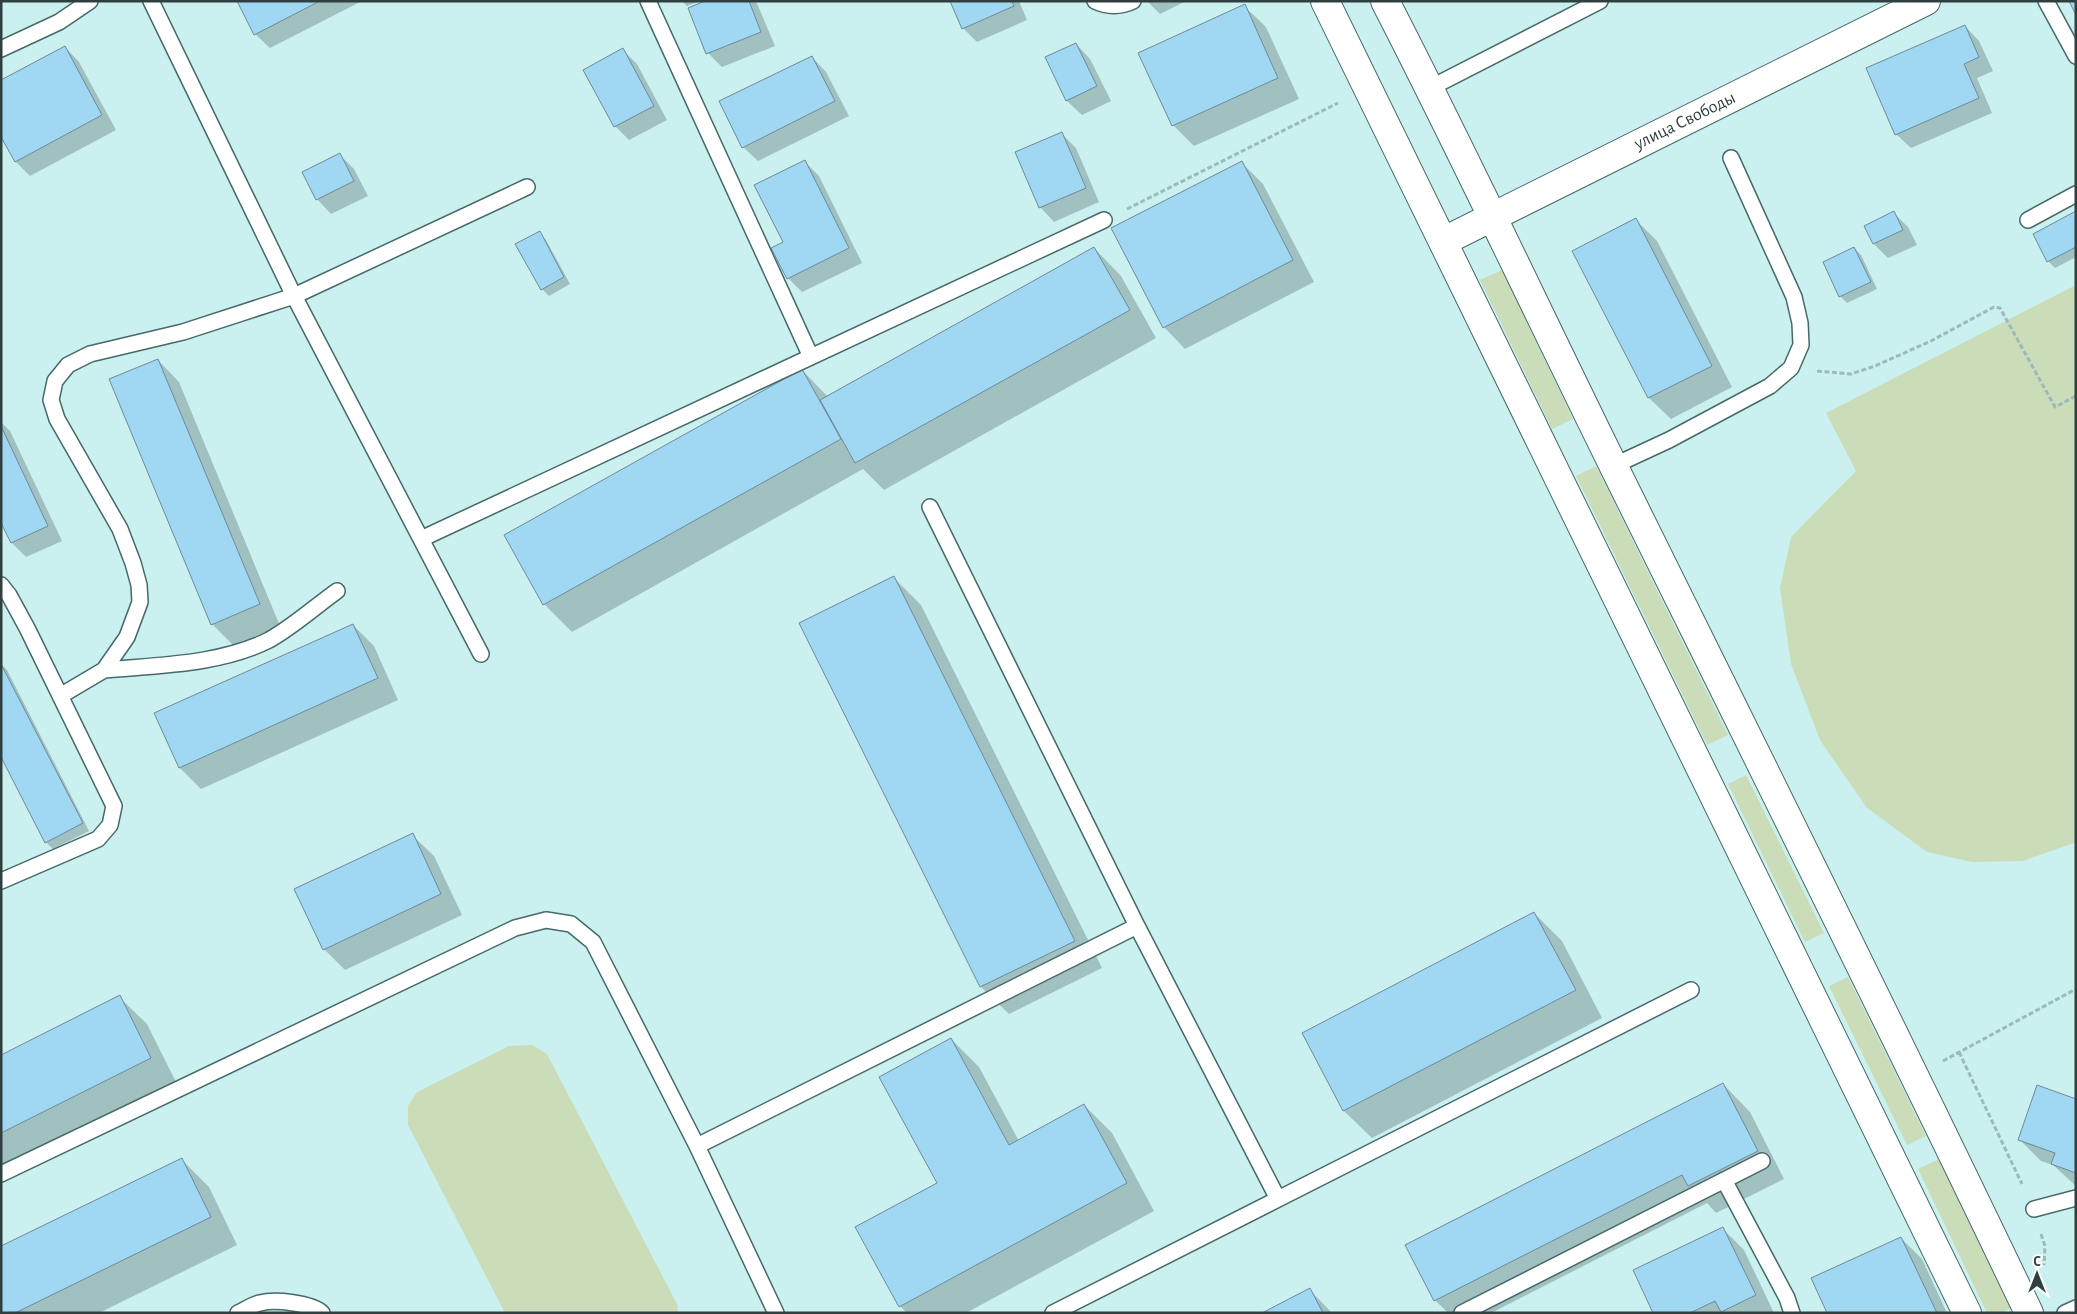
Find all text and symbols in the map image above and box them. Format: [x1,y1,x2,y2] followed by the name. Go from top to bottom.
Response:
[1630,88,1738,154] street label: улица Свободы
[2012,1249,2062,1299] north arrow
[2033,1255,2041,1269] text: С

